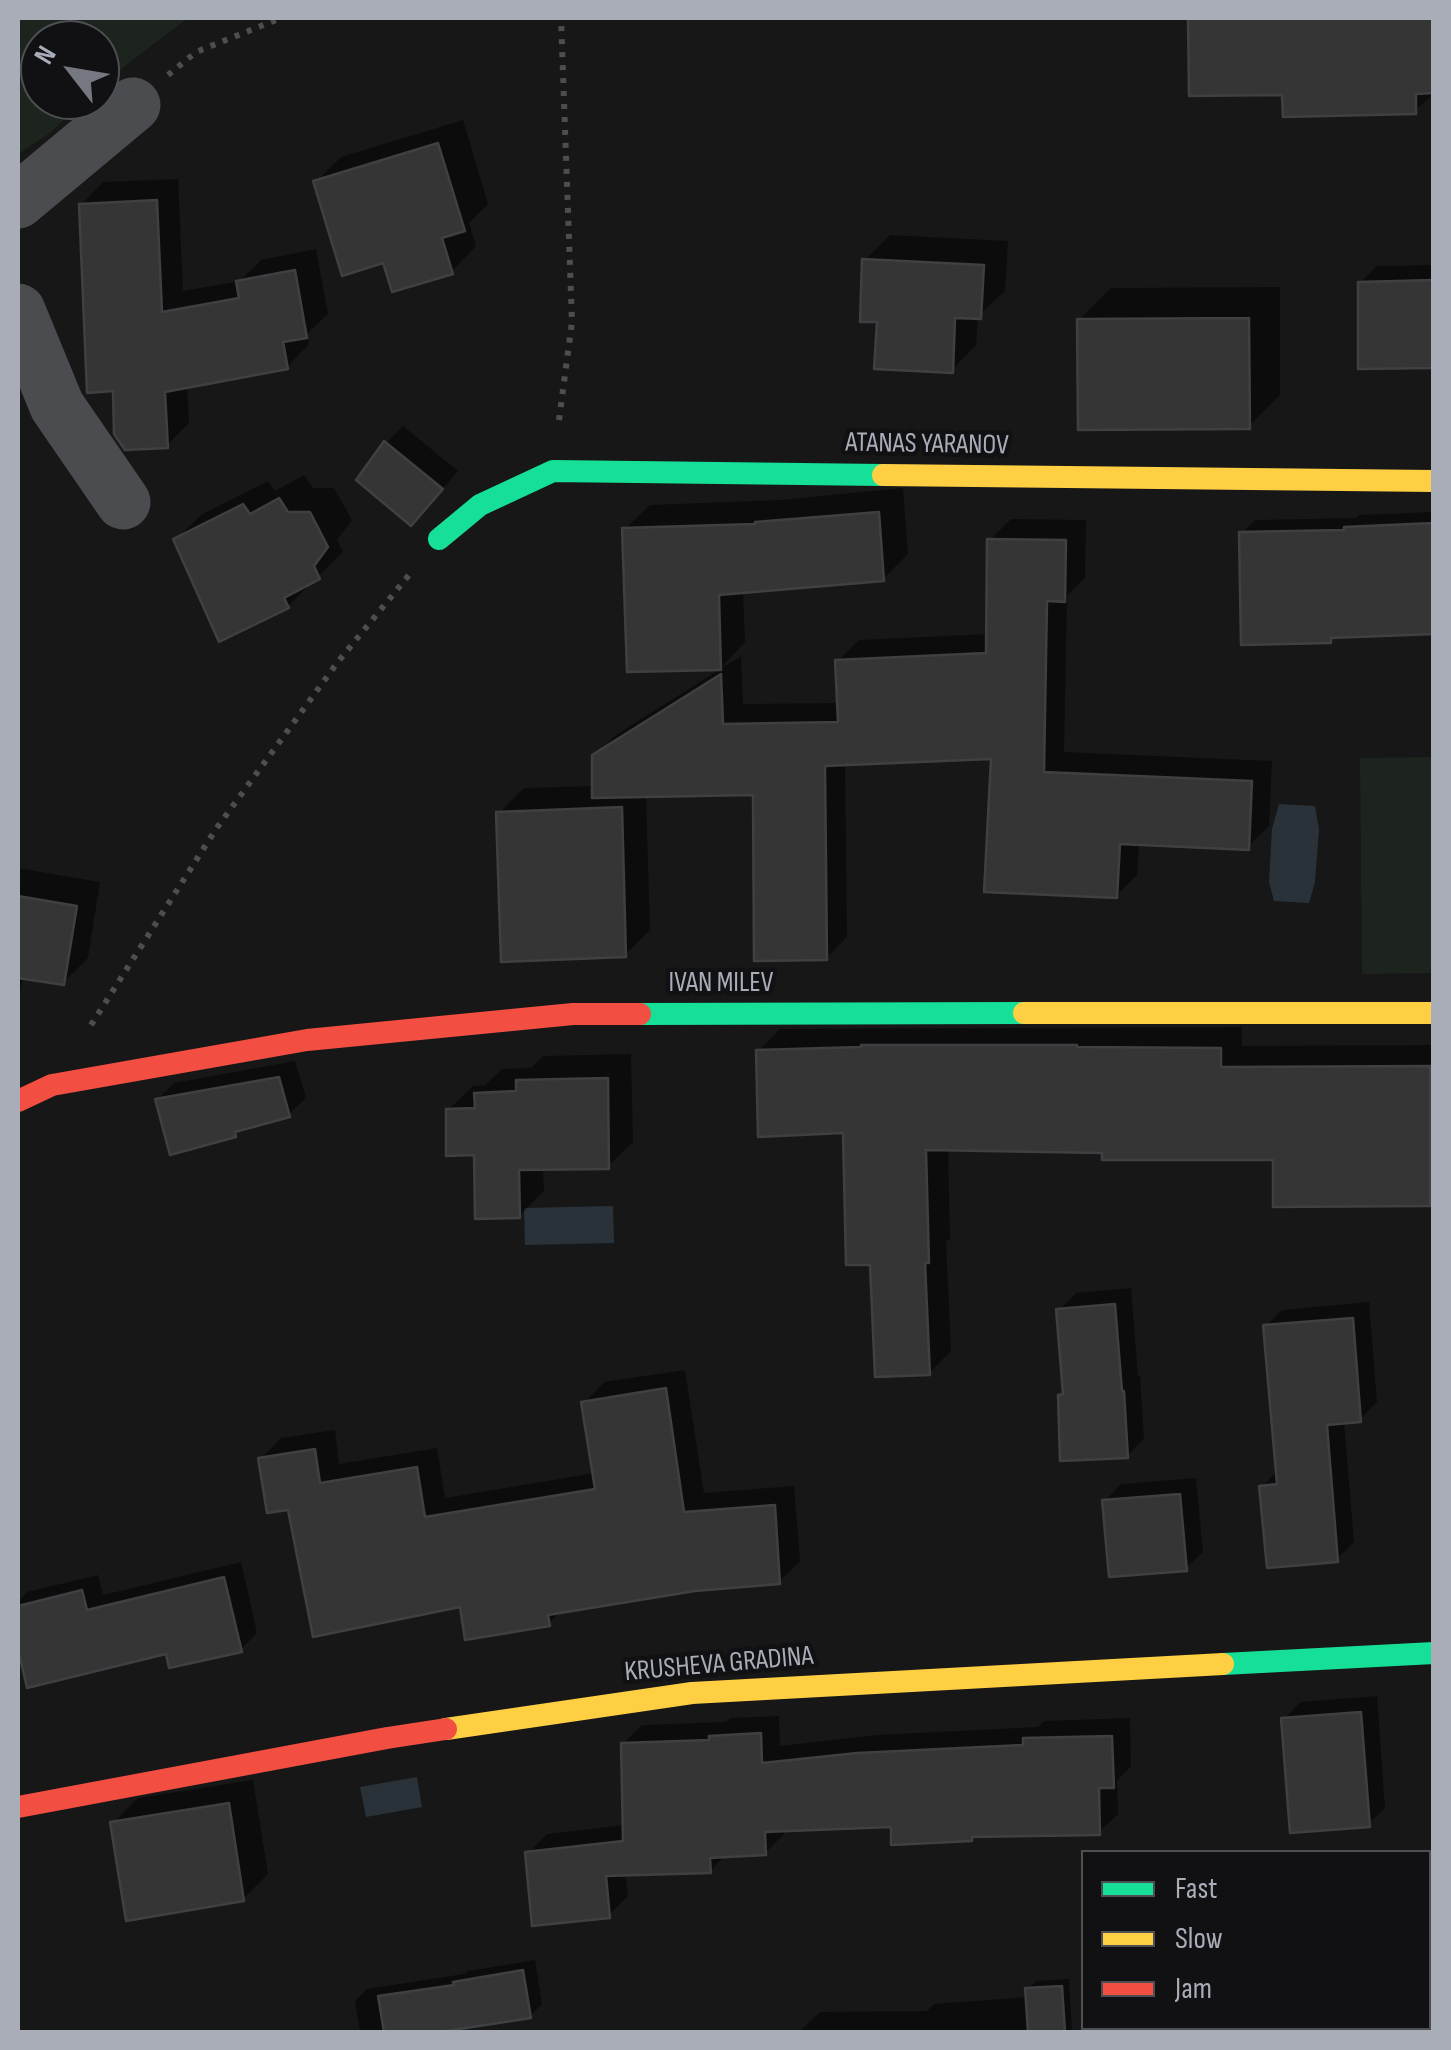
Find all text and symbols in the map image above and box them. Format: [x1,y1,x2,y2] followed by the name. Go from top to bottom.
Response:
[20,20,120,120] north arrow
[28,40,64,70] text: N
[845,427,1009,463] street label: ATANAS YARANOV
[669,967,773,1001] street label: IVAN MILEV
[623,1640,815,1690] street label: KRUSHEVA GRADINA
[1081,1850,1431,2030] legend
[1175,1871,1217,1907] text: Fast
[1175,1921,1223,1957] text: Slow
[1175,1971,1212,2007] text: Jam

